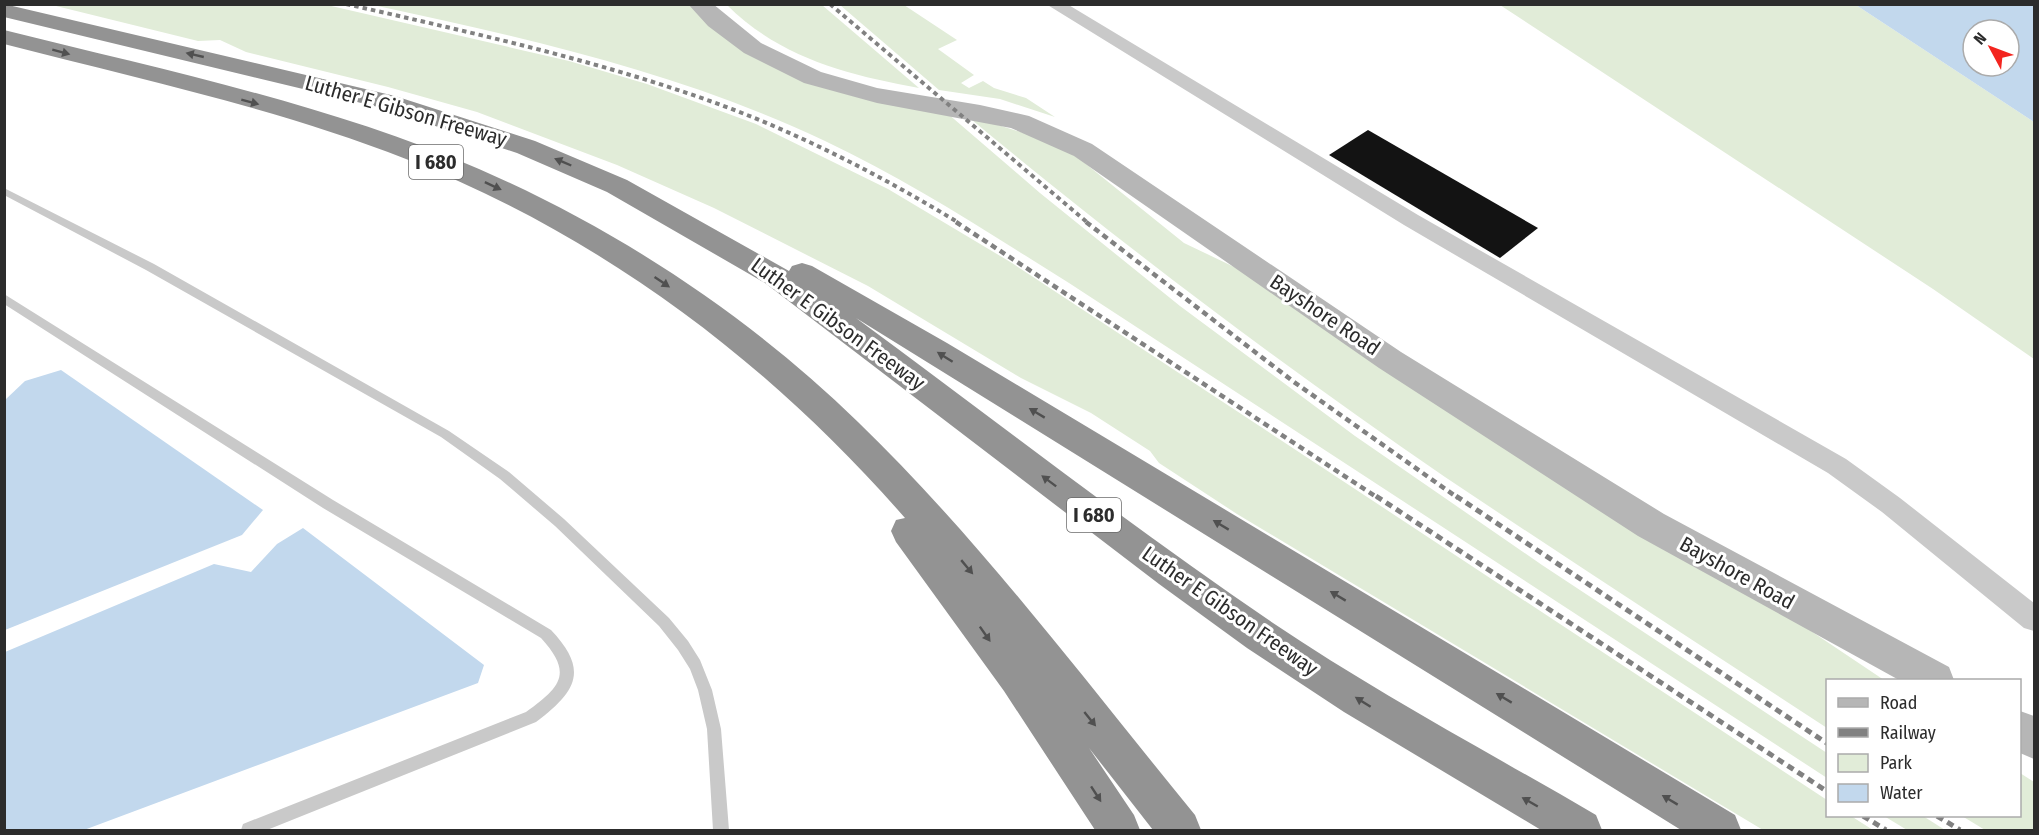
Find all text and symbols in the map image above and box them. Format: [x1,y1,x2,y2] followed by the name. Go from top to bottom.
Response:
[1961,18,2021,78] north arrow
[1970,29,1990,48] text: N
[52,48,70,57] one-way arrow
[186,50,204,60] one-way arrow
[302,70,510,152] street label: Luther E Gibson Freeway
[241,98,259,107] one-way arrow
[409,145,463,179] road number: I 680
[554,157,572,167] one-way arrow
[484,182,501,191] one-way arrow
[746,252,931,396] street label: Luther E Gibson Freeway
[1265,269,1385,361] street label: Bayshore Road
[654,277,671,288] one-way arrow
[937,351,953,362] one-way arrow
[1028,408,1045,418] one-way arrow
[1041,474,1057,487] one-way arrow
[1067,498,1121,532] road number: I 680
[1213,520,1230,531] one-way arrow
[1675,531,1799,615] street label: Bayshore Road
[1137,541,1323,682] street label: Luther E Gibson Freeway
[960,559,973,574] one-way arrow
[1330,591,1346,602] one-way arrow
[979,626,990,642] one-way arrow
[1826,679,2021,817] legend
[1880,692,1917,714] text: Road
[1496,693,1512,704] one-way arrow
[1355,696,1371,707] one-way arrow
[1083,711,1096,726] one-way arrow
[1880,722,1936,744] text: Railway
[1880,752,1913,774] text: Park
[1880,782,1923,804] text: Water
[1090,786,1102,802] one-way arrow
[1662,794,1678,805] one-way arrow
[1522,796,1538,807] one-way arrow

